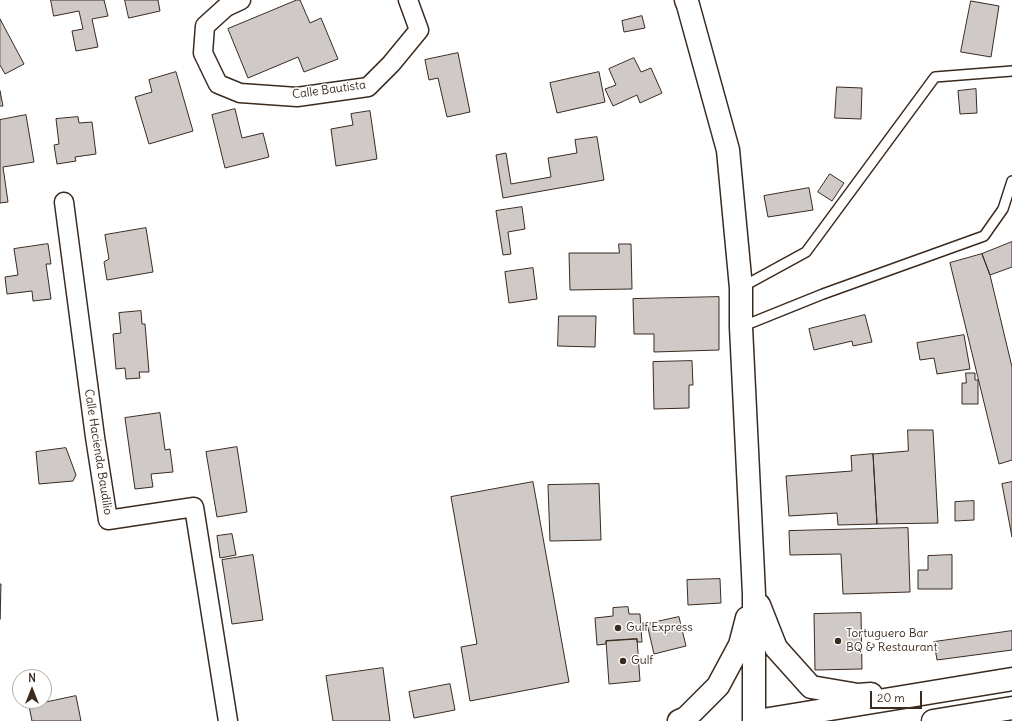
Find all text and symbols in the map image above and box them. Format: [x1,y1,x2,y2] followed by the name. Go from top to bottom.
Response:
[291,78,367,102] street label: Calle Bautista
[81,388,115,516] street label: Calle Hacienda Baudilio
[626,621,693,635] place label: Gulf Express
[613,623,623,633] marker: Gulf Express
[846,627,937,655] place label: Tortuguero Bar BQ & Restaurant
[833,636,843,646] marker: Tortuguero Bar BQ & Restaurant
[631,654,653,668] place label: Gulf
[618,656,628,666] marker: Gulf
[12,669,52,709] north arrow
[28,671,36,685] text: N
[872,683,924,709] scale bar
[877,690,905,705] text: 20 m

